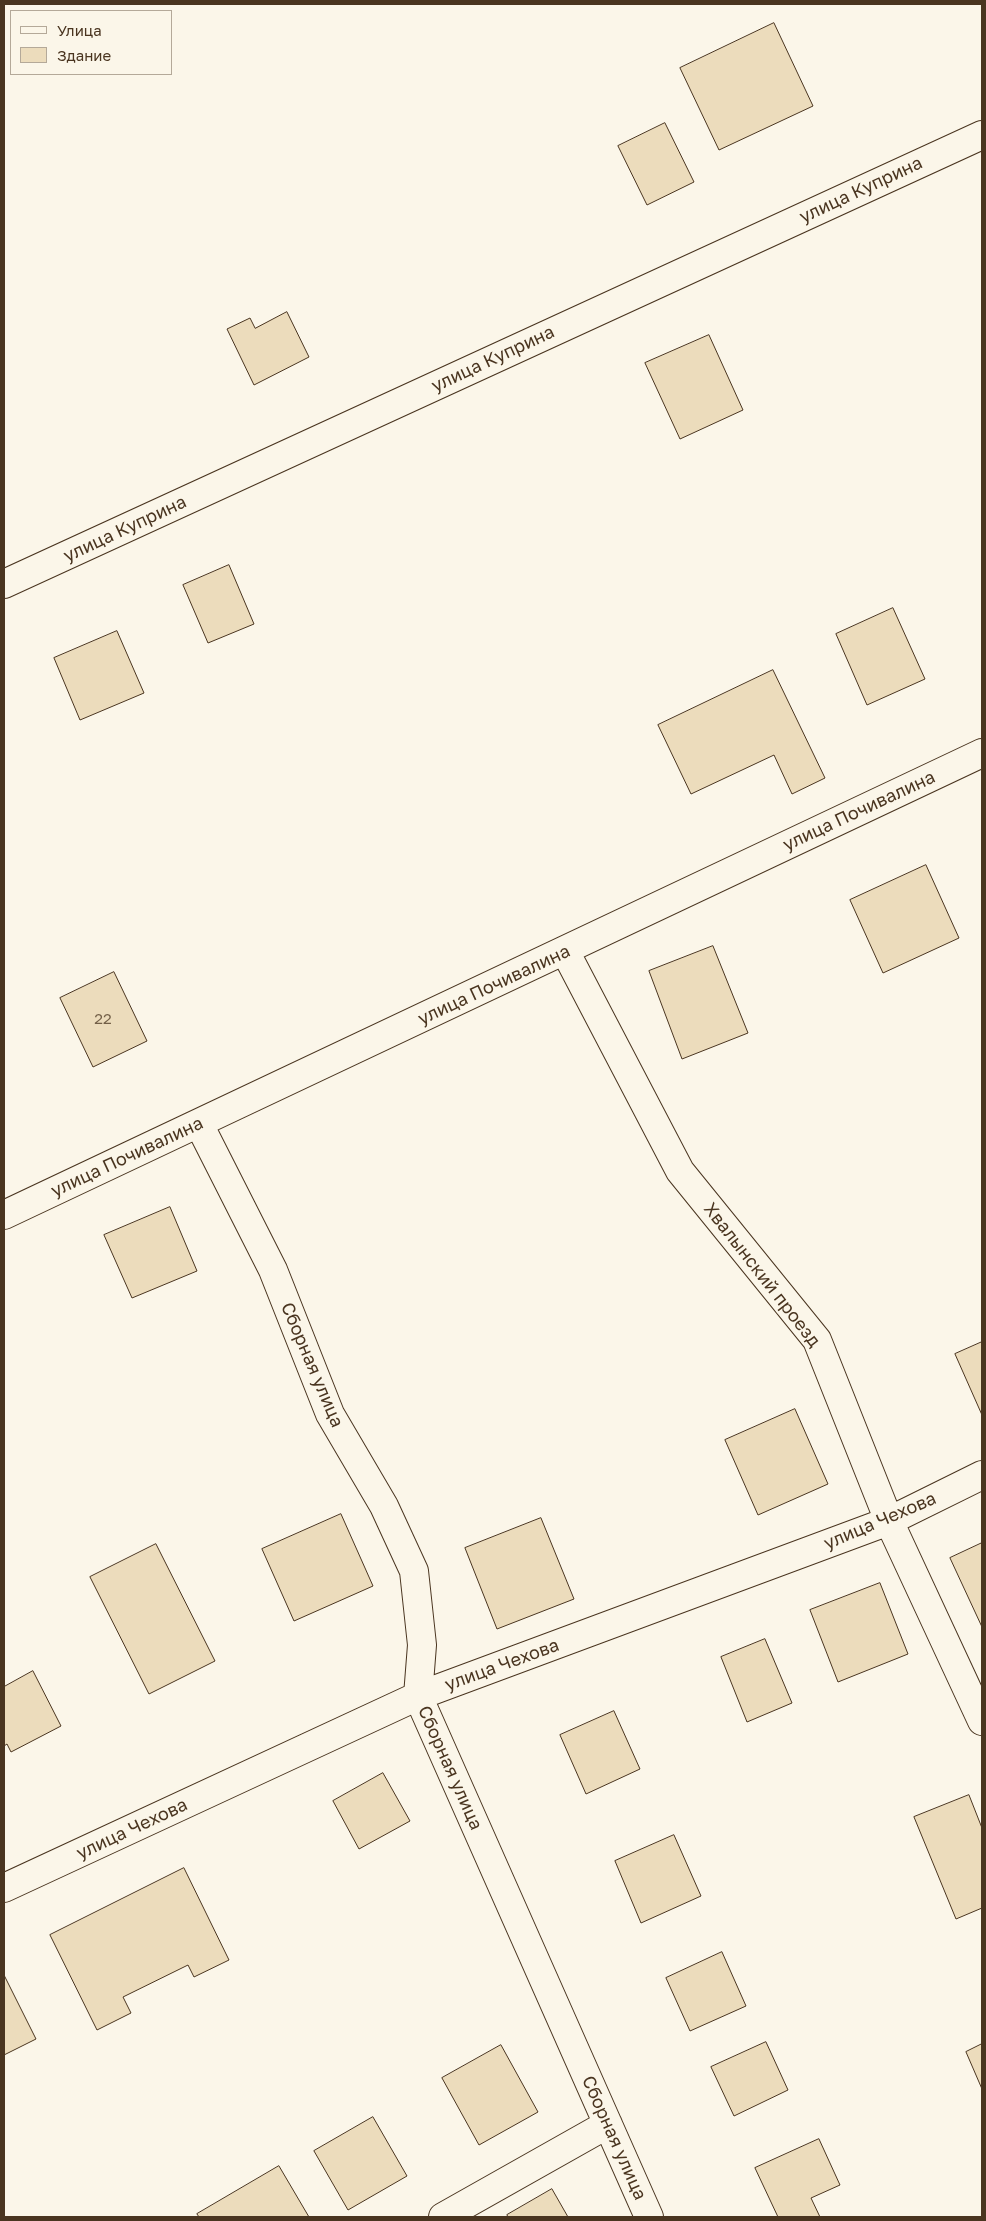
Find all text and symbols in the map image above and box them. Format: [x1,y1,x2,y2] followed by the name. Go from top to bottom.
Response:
[10,10,172,75] legend
[57,21,102,39] text: Улица
[57,46,111,64] text: Здание
[796,152,926,228] street label: улица Куприна
[428,321,558,397] street label: улица Куприна
[60,491,190,567] street label: улица Куприна
[779,766,939,856] street label: улица Почивалина
[414,940,574,1030] street label: улица Почивалина
[94,1010,112,1028] house number: 22
[47,1112,207,1202] street label: улица Почивалина
[699,1199,825,1351] street label: Хвалынский проезд
[276,1299,348,1431] street label: Сборная улица
[821,1488,939,1554] street label: улица Чехова
[442,1634,562,1696] street label: улица Чехова
[413,1703,487,1833] street label: Сборная улица
[73,1794,191,1864] street label: улица Чехова
[577,2073,651,2203] street label: Сборная улица

